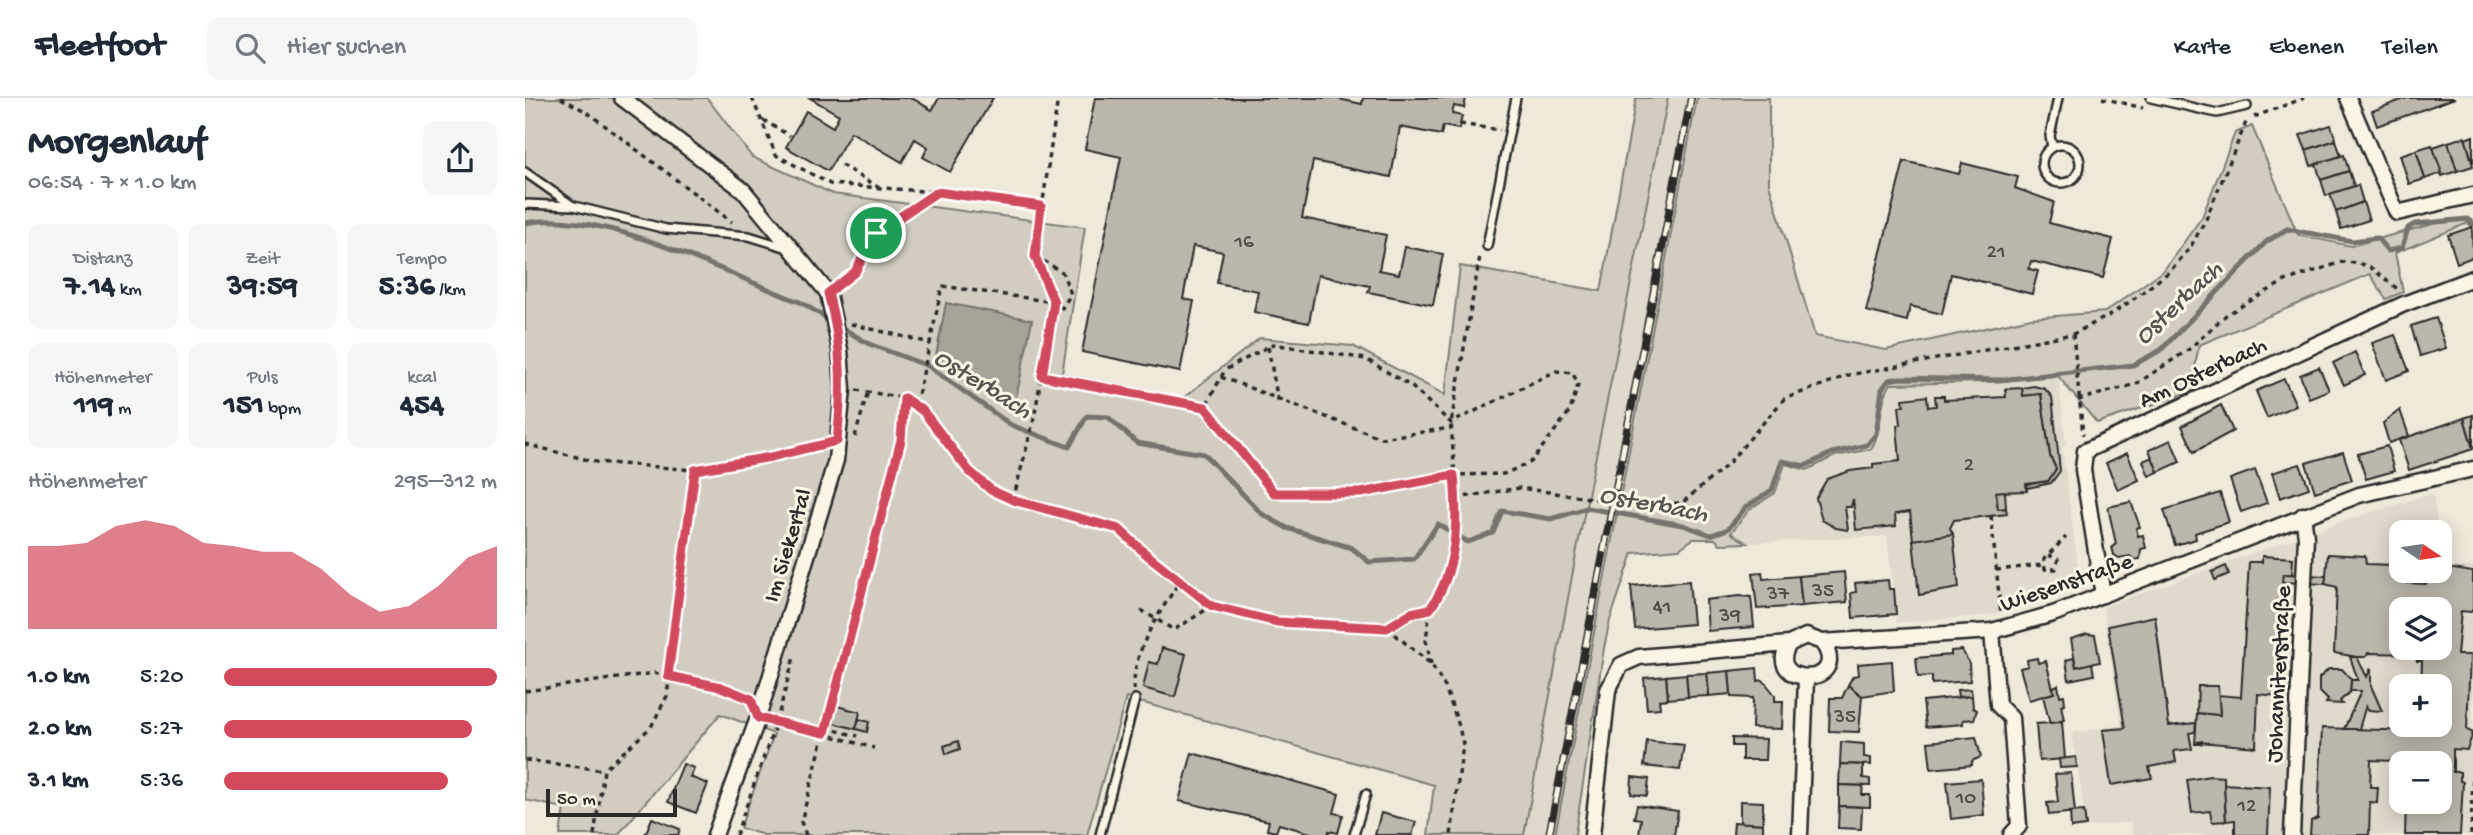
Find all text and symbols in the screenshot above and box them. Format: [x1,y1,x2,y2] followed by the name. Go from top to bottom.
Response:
[207,17,697,80] search box
[35,29,165,67] text: Fleetfoot
[231,29,269,67] icon: search
[287,33,406,64] text: Hier suchen
[2174,34,2231,63] text: Karte
[2269,34,2344,63] text: Ebenen
[2382,34,2438,63] text: Teilen
[423,121,497,195] button: share
[28,122,206,166] text: Morgenlauf
[28,170,197,197] text: 06:54 · 7 × 1.0 km
[846,203,906,263] pin
[857,214,895,252] icon: arrive
[1233,231,1254,256] house number: 16
[1987,241,2005,266] house number: 21
[73,248,132,271] text: Distanz
[246,248,279,271] text: Zeit
[397,248,447,271] text: Tempo
[2129,255,2231,353] water label: Osterbach
[64,271,115,306] text: 7.14
[227,271,298,306] text: 39:59
[379,271,435,306] text: 5:36
[115,279,142,302] text: km
[435,279,466,302] text: /km
[2135,332,2272,416] street label: Am Osterbach
[927,344,1037,429] water label: Osterbach
[54,367,152,390] text: Höhenmeter
[247,367,278,390] text: Puls
[407,367,437,390] text: kcal
[74,390,113,425] text: 119
[224,390,264,425] text: 151
[400,390,444,425] text: 454
[113,398,131,421] text: m
[264,398,301,421] text: bpm
[1964,454,1974,479] house number: 2
[28,469,146,496] text: Höhenmeter
[394,469,497,496] text: 295–312 m
[1596,481,1711,532] water label: Osterbach
[758,486,820,606] street label: Im Siekertal
[2389,520,2452,583] north arrow
[2389,520,2452,814] map controls
[1997,548,2138,620] street label: Wiesenstraße
[1811,580,1834,605] house number: 35
[1766,583,1790,608] house number: 37
[2261,584,2300,764] street label: Johanniterstraße
[1653,596,1671,621] house number: 41
[2389,597,2452,660] button: layers
[1718,605,1741,630] house number: 39
[28,664,90,691] text: 1.0 km
[140,664,184,691] text: 5:20
[2389,674,2452,737] button: +
[1833,706,1856,731] house number: 35
[28,716,92,743] text: 2.0 km
[140,716,183,743] text: 5:27
[2389,751,2452,814] button: −
[28,768,88,795] text: 3.1 km
[140,768,183,795] text: 5:36
[546,786,677,818] scale bar
[1955,787,1976,812] house number: 10
[557,789,596,812] text: 50 m
[2237,795,2256,820] house number: 12

